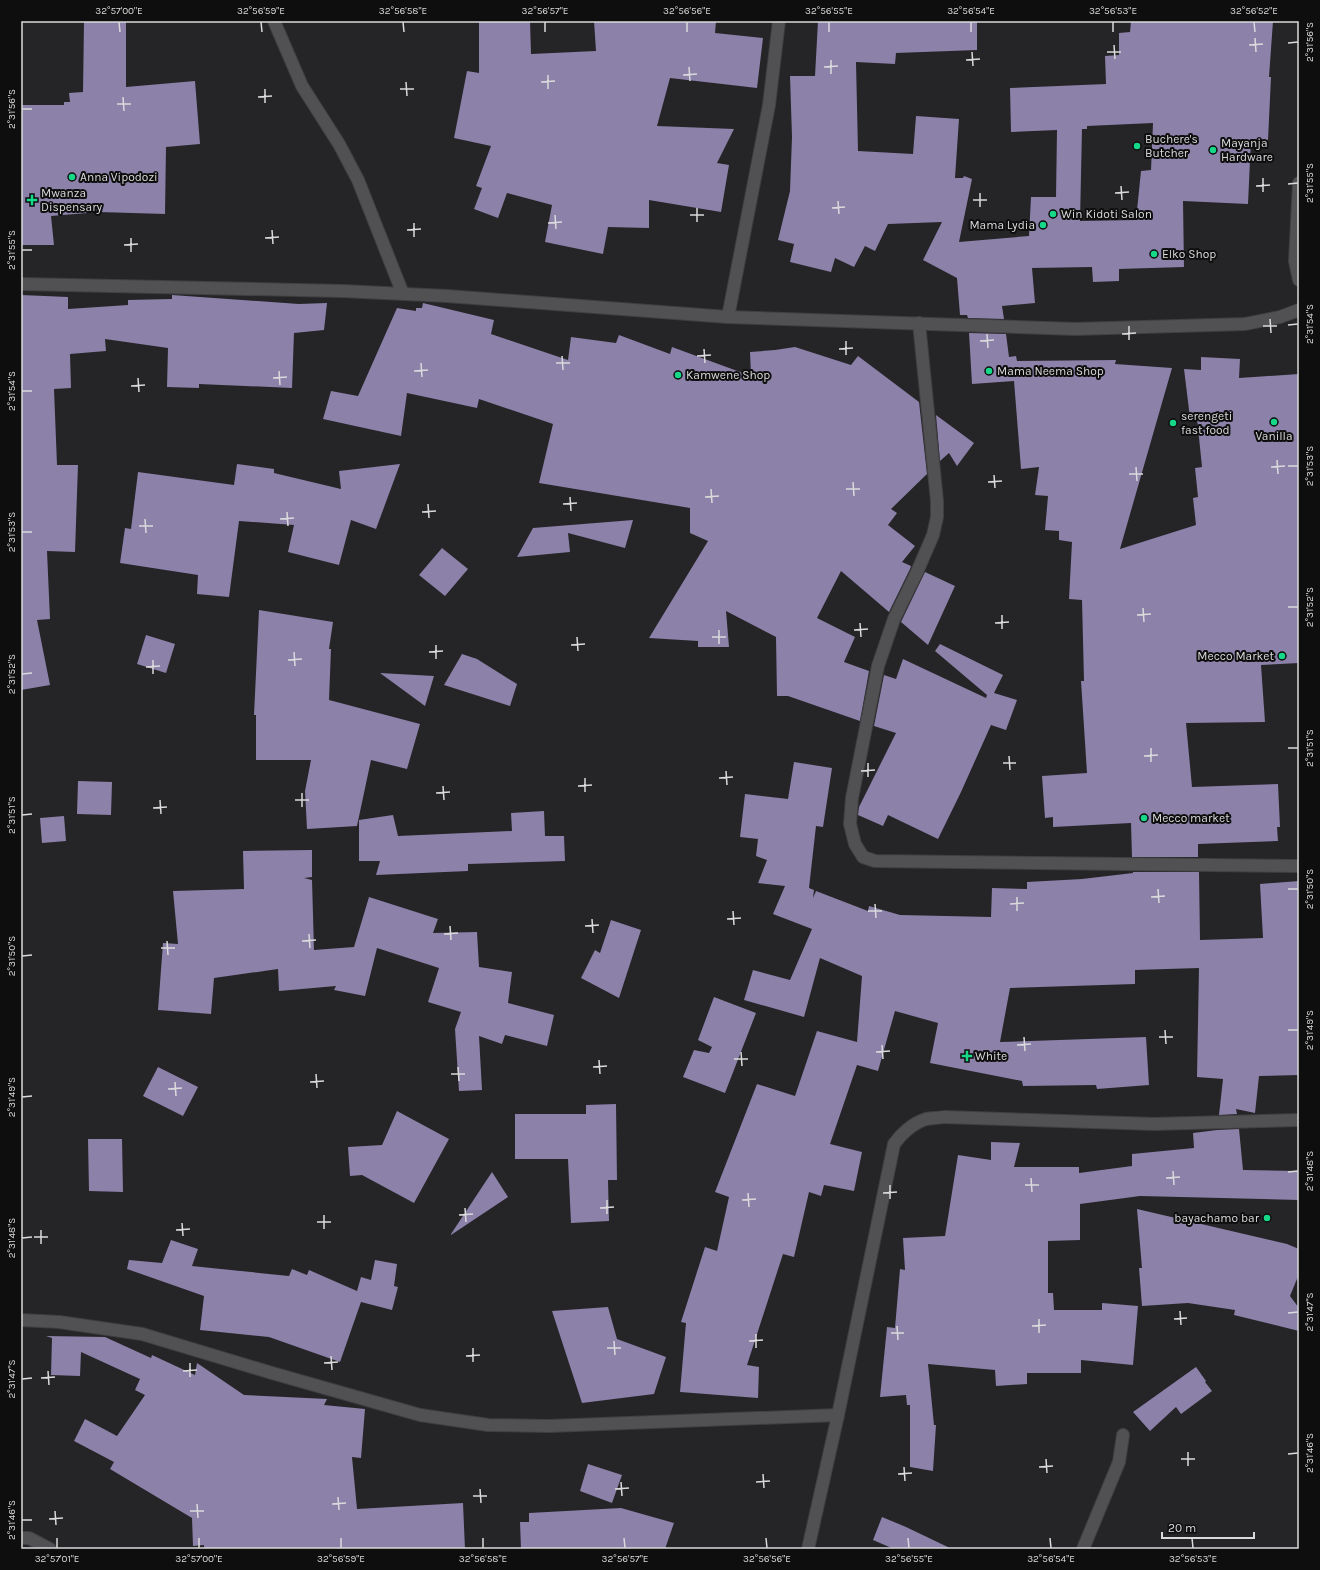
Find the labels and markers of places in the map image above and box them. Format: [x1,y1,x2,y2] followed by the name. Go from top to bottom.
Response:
[1145,132,1198,160] place label: Buchere's Butcher
[1221,136,1273,164] place label: Mayanja Hardware
[1132,141,1142,151] marker: Buchere's Butcher
[1208,145,1218,155] marker: Mayanja Hardware
[80,170,158,184] place label: Anna Vipodozi
[67,172,77,182] marker: Anna Vipodozi
[41,186,102,214] place label: Mwanza Dispensary
[26,194,38,206] marker: Mwanza Dispensary
[1061,207,1152,221] place label: Win Kidoti Salon
[1048,209,1058,219] marker: Win Kidoti Salon
[969,218,1035,232] place label: Mama Lydia
[1038,220,1048,230] marker: Mama Lydia
[1162,247,1216,261] place label: Elko Shop
[1149,249,1159,259] marker: Elko Shop
[997,364,1104,378] place label: Mama Neema Shop
[984,366,994,376] marker: Mama Neema Shop
[686,368,770,382] place label: Kamwene Shop
[673,370,683,380] marker: Kamwene Shop
[1181,409,1232,437] place label: serengeti fast food
[1269,417,1279,427] marker: Vanilla
[1168,418,1178,428] marker: serengeti fast food
[1255,429,1293,443] place label: Vanilla
[1197,649,1274,663] place label: Mecco Market
[1277,651,1287,661] marker: Mecco Market
[1152,811,1230,825] place label: Mecco market
[1139,813,1149,823] marker: Mecco market
[975,1049,1007,1063] place label: White
[962,1051,972,1061] marker: White
[1174,1211,1260,1225] place label: bayachamo bar
[1262,1213,1272,1223] marker: bayachamo bar

